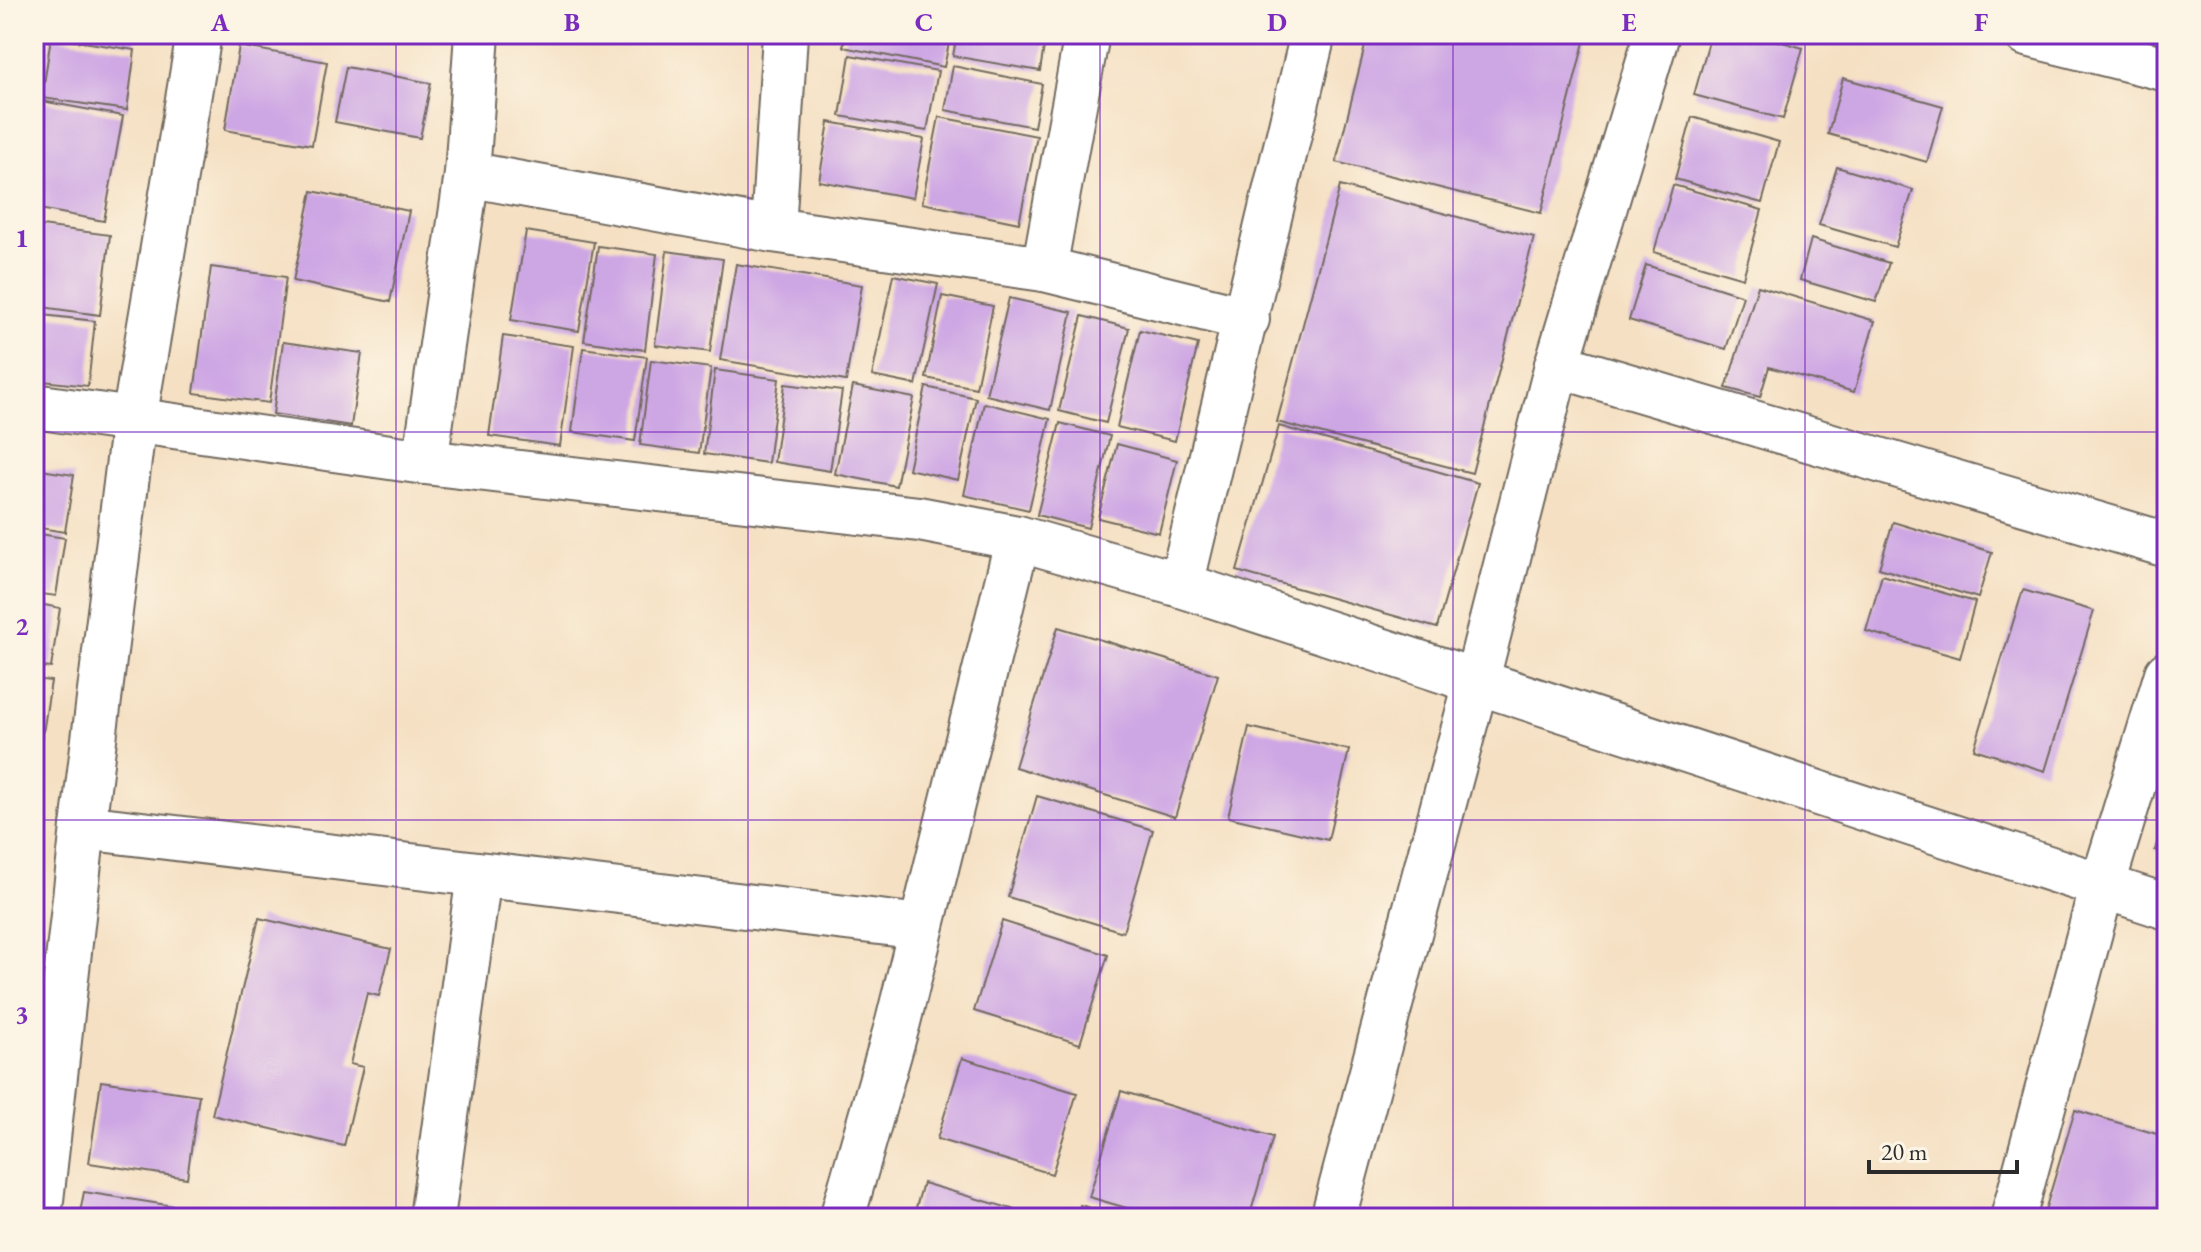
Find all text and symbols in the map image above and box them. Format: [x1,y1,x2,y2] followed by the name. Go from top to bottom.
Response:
[210,5,230,39] text: A
[564,5,580,39] text: B
[915,5,933,39] text: C
[1267,5,1287,39] text: D
[1622,5,1637,39] text: E
[1974,5,1988,39] text: F
[15,221,29,255] text: 1
[15,609,29,643] text: 2
[15,997,29,1031] text: 3
[1869,1124,2017,1174] scale bar
[1881,1136,1928,1167] text: 20 m

